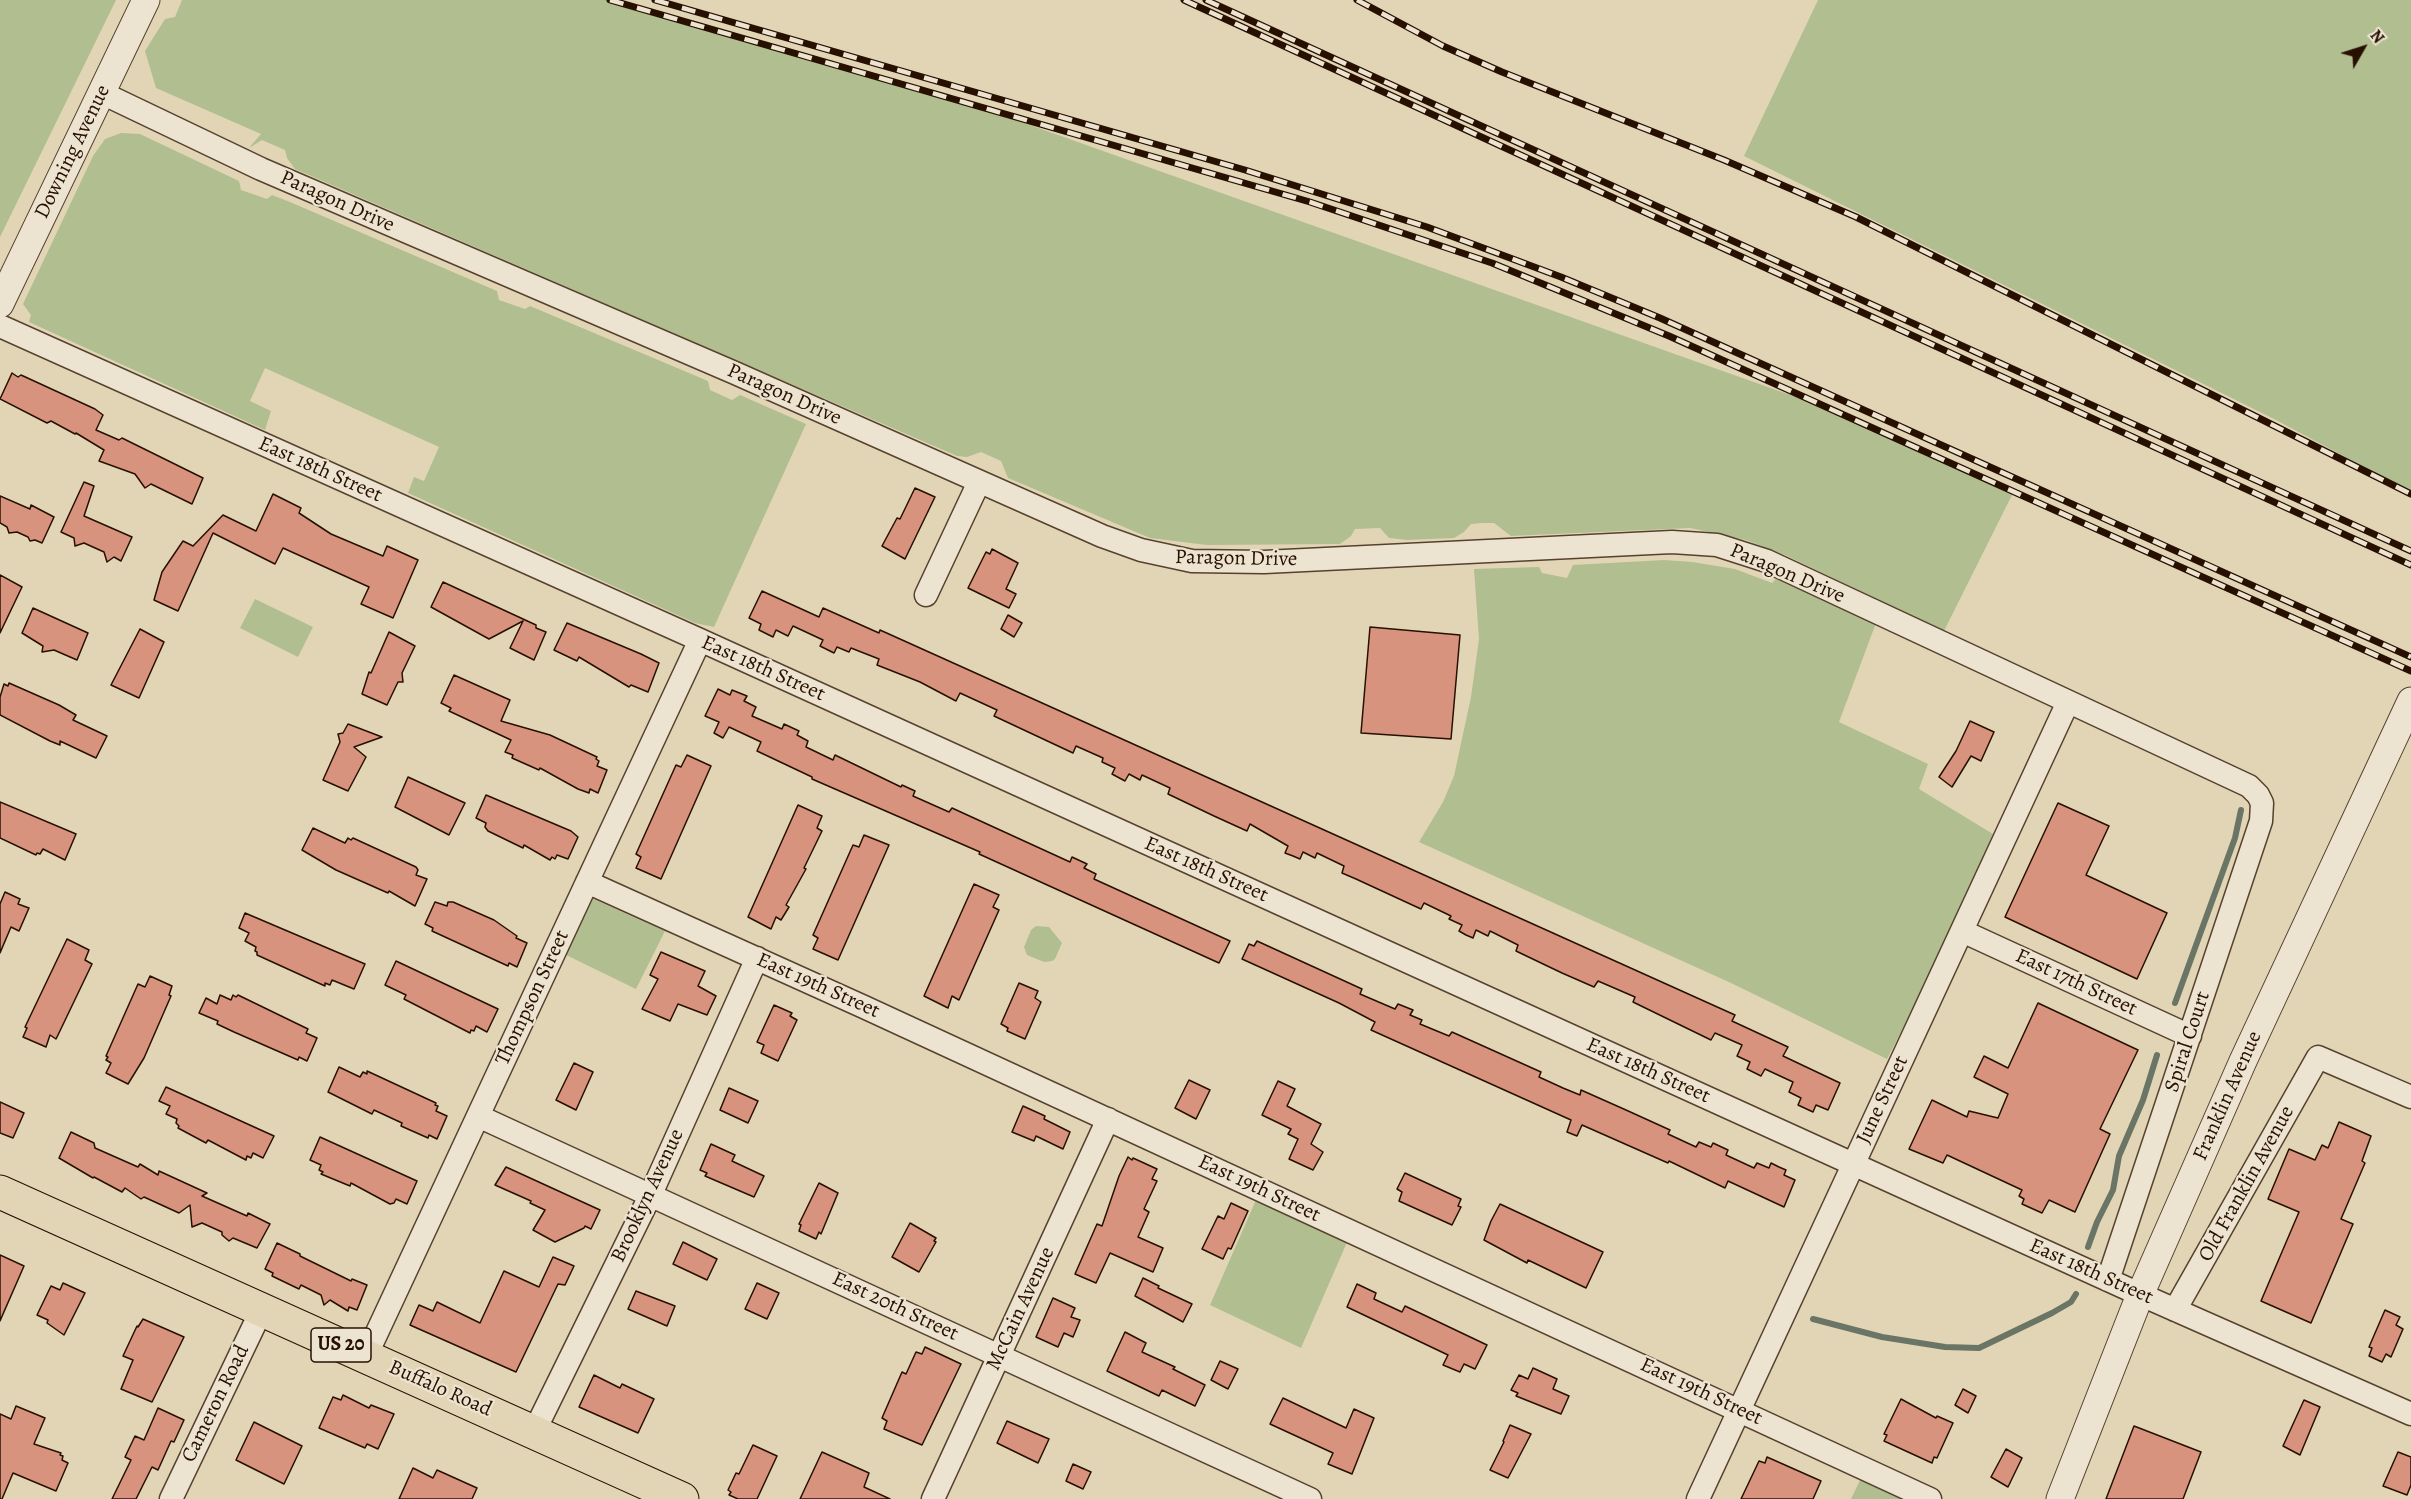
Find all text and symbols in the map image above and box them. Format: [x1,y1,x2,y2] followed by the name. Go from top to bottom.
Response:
[2333,18,2393,78] north arrow
[2365,25,2389,48] text: N
[30,81,116,223] street label: Downing Avenue
[276,166,398,238] street label: Paragon Drive
[723,359,845,431] street label: Paragon Drive
[254,432,386,508] street label: East 18th Street
[1726,538,1848,610] street label: Paragon Drive
[1175,545,1297,573] street label: Paragon Drive
[697,631,829,707] street label: East 18th Street
[1140,832,1272,908] street label: East 18th Street
[491,927,575,1069] street label: Thompson Street
[2011,944,2141,1022] street label: East 17th Street
[753,948,883,1024] street label: East 19th Street
[2160,988,2216,1096] street label: Spiral Court
[2188,1027,2268,1165] street label: Franklin Avenue
[1582,1033,1714,1109] street label: East 18th Street
[1852,1052,1914,1148] street label: June Street
[2194,1102,2300,1266] street label: Old Franklin Avenue
[606,1125,690,1267] street label: Brooklyn Avenue
[1194,1150,1324,1228] street label: East 19th Street
[2025,1234,2157,1310] street label: East 18th Street
[981,1243,1061,1375] street label: McCain Avenue
[828,1267,962,1347] street label: East 20th Street
[311,1328,371,1362] road number: US 20
[177,1341,255,1467] street label: Cameron Road
[1636,1353,1766,1431] street label: East 19th Street
[385,1355,495,1423] street label: Buffalo Road

